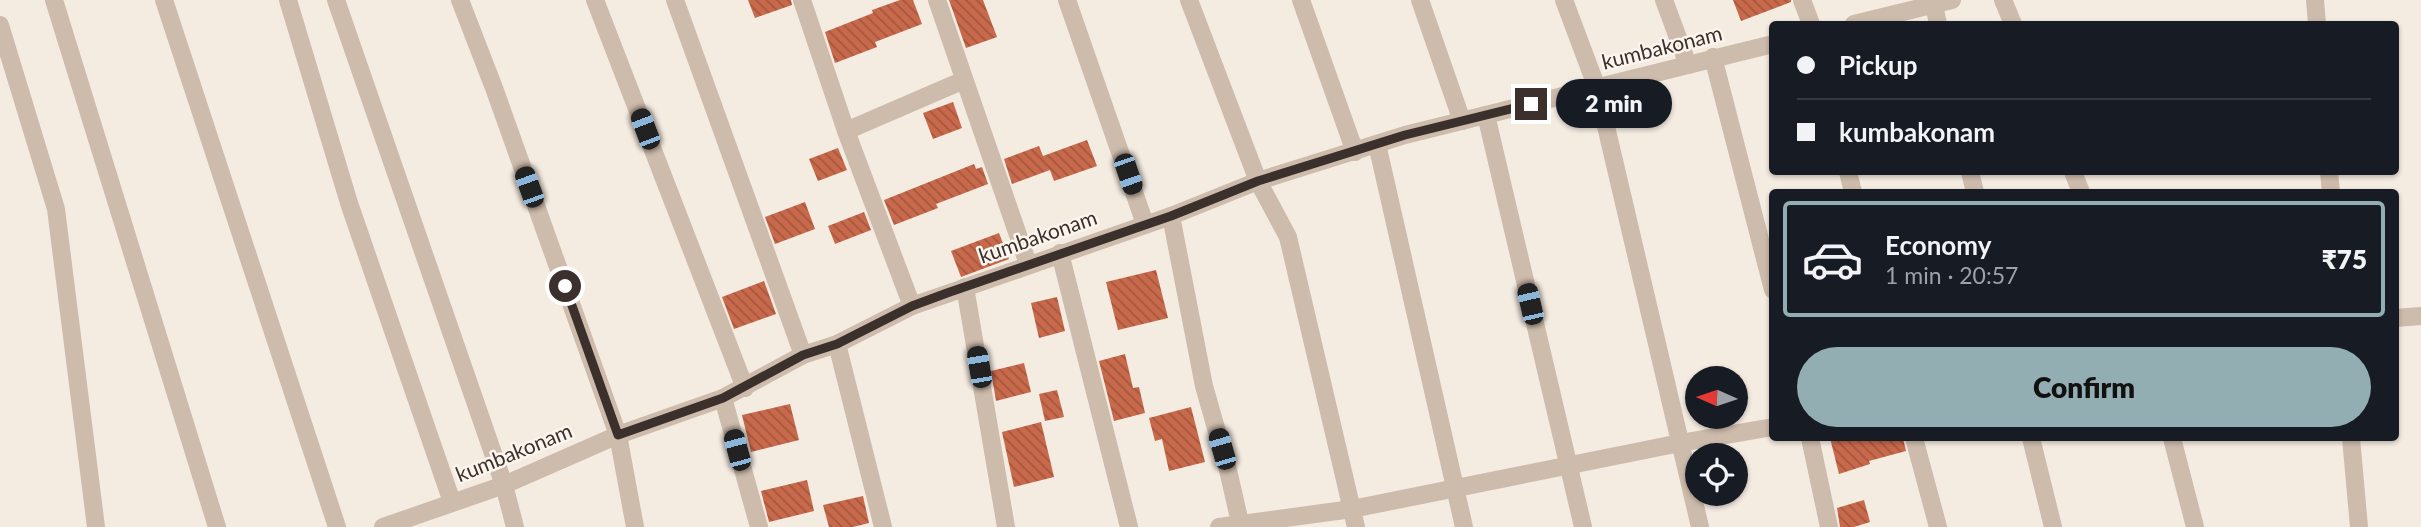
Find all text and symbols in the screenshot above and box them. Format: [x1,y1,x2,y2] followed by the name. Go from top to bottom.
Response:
[1599,20,1724,74] street label: kumbakonam
[1839,49,1918,81] text: Pickup
[1556,80,1671,128] callout: 2 min
[1515,88,1547,120] route end
[1585,89,1643,117] text: 2 min
[628,106,663,152] car
[1839,116,1995,148] text: kumbakonam
[1112,151,1145,197] car
[512,164,547,210] car
[975,204,1100,267] street label: kumbakonam
[1801,228,1864,291] icon: car
[1885,229,1991,261] text: Economy
[2322,243,2367,275] text: ₹75
[1885,261,2018,289] text: 1 min · 20:57
[549,270,581,302] route start
[1516,281,1545,327] car
[966,344,993,390] car
[1797,347,2371,427] button: Confirm
[1685,366,1748,429] north arrow
[1685,366,1748,506] map controls
[452,417,575,486] street label: kumbakonam
[1207,426,1238,472] car
[722,427,753,473] car
[1685,443,1748,506] button: locate

